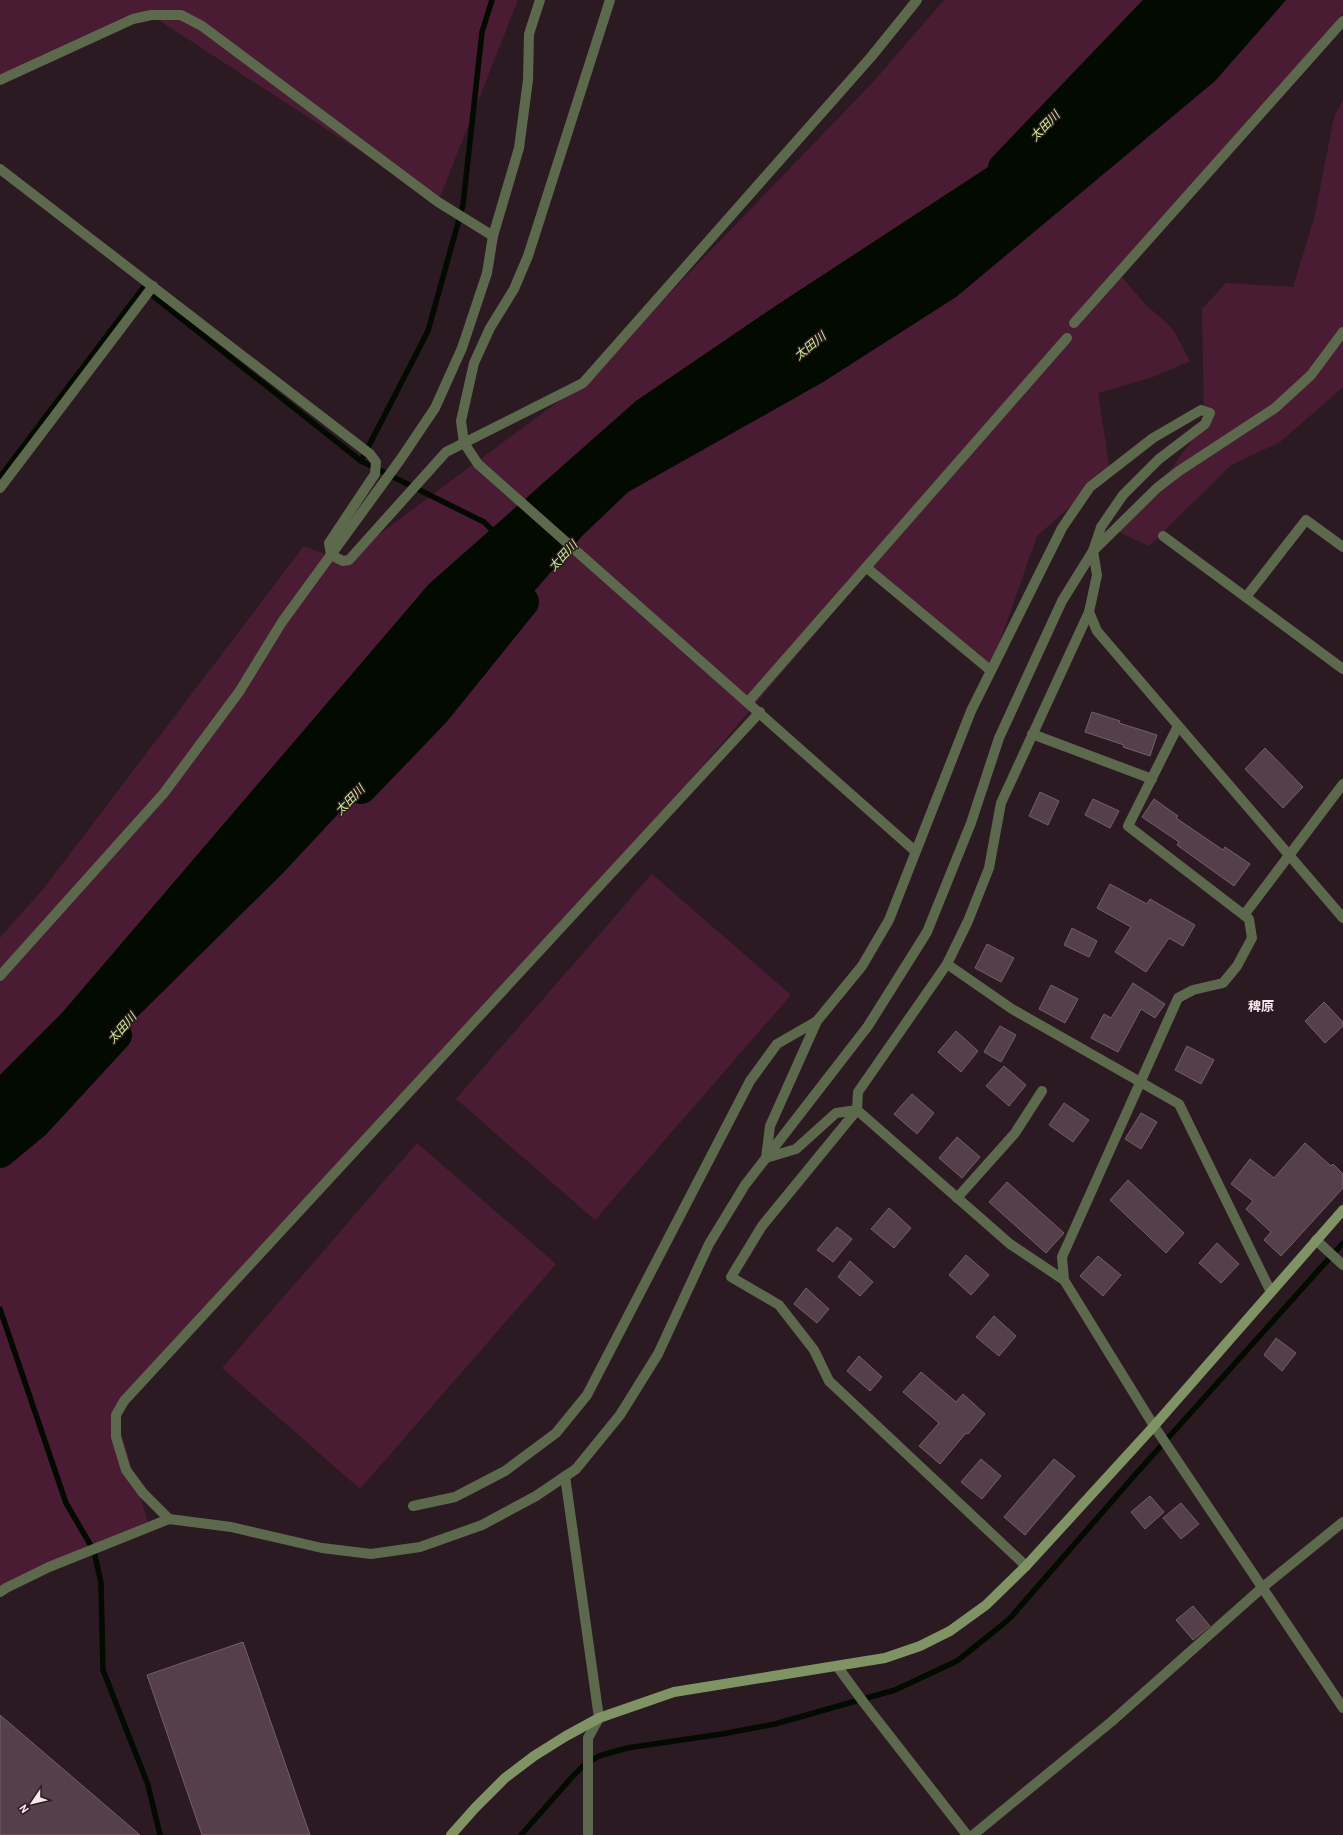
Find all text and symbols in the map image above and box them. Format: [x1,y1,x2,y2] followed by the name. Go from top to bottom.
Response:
[1027,106,1063,143] water label: 太田川
[791,327,829,362] water label: 太田川
[545,536,581,573] water label: 太田川
[332,780,368,817] water label: 太田川
[1248,998,1274,1014] district label: 稗原
[104,1008,140,1045] water label: 太田川
[12,1783,52,1823] north arrow
[16,1802,31,1816] text: N

